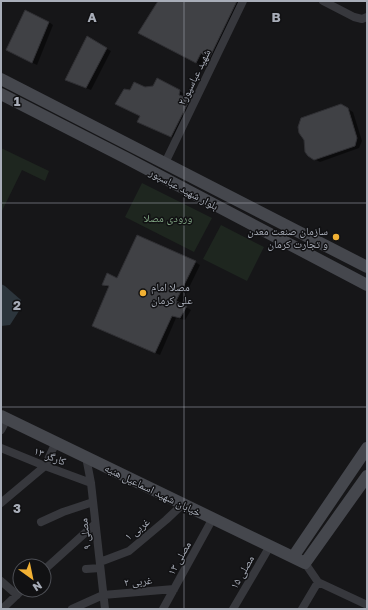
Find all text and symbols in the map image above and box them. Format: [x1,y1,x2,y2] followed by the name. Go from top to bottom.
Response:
[87,9,97,25] text: A
[271,9,281,25] text: B
[174,47,214,107] street label: شهید عباسپور۲
[14,93,21,109] text: 1
[146,165,221,213] street label: بلوار شهید عباسپور
[144,211,192,225] park label: ورودی مصلا
[247,224,328,251] place label: سازمان صنعت معدن و تجارت کرمان
[331,232,341,242] marker: سازمان صنعت معدن و تجارت کرمان
[151,280,193,307] place label: مصلا امام علی کرمان
[138,288,148,298] marker: مصلا امام علی کرمان
[13,297,21,313] text: 2
[32,444,68,468] street label: کارگر ۱۳
[102,461,204,519] street label: خیابان شهید اسماعیل هنیه
[13,500,21,516] text: 3
[122,514,153,543] street label: ۱ غربی
[76,517,94,551] street label: مصلی ۹
[164,539,194,577] street label: مصلی ۱۳
[227,553,257,591] street label: مصلی ۱۵
[12,558,52,598] north arrow
[123,573,153,589] street label: ۲ غربی
[31,579,45,595] text: N

